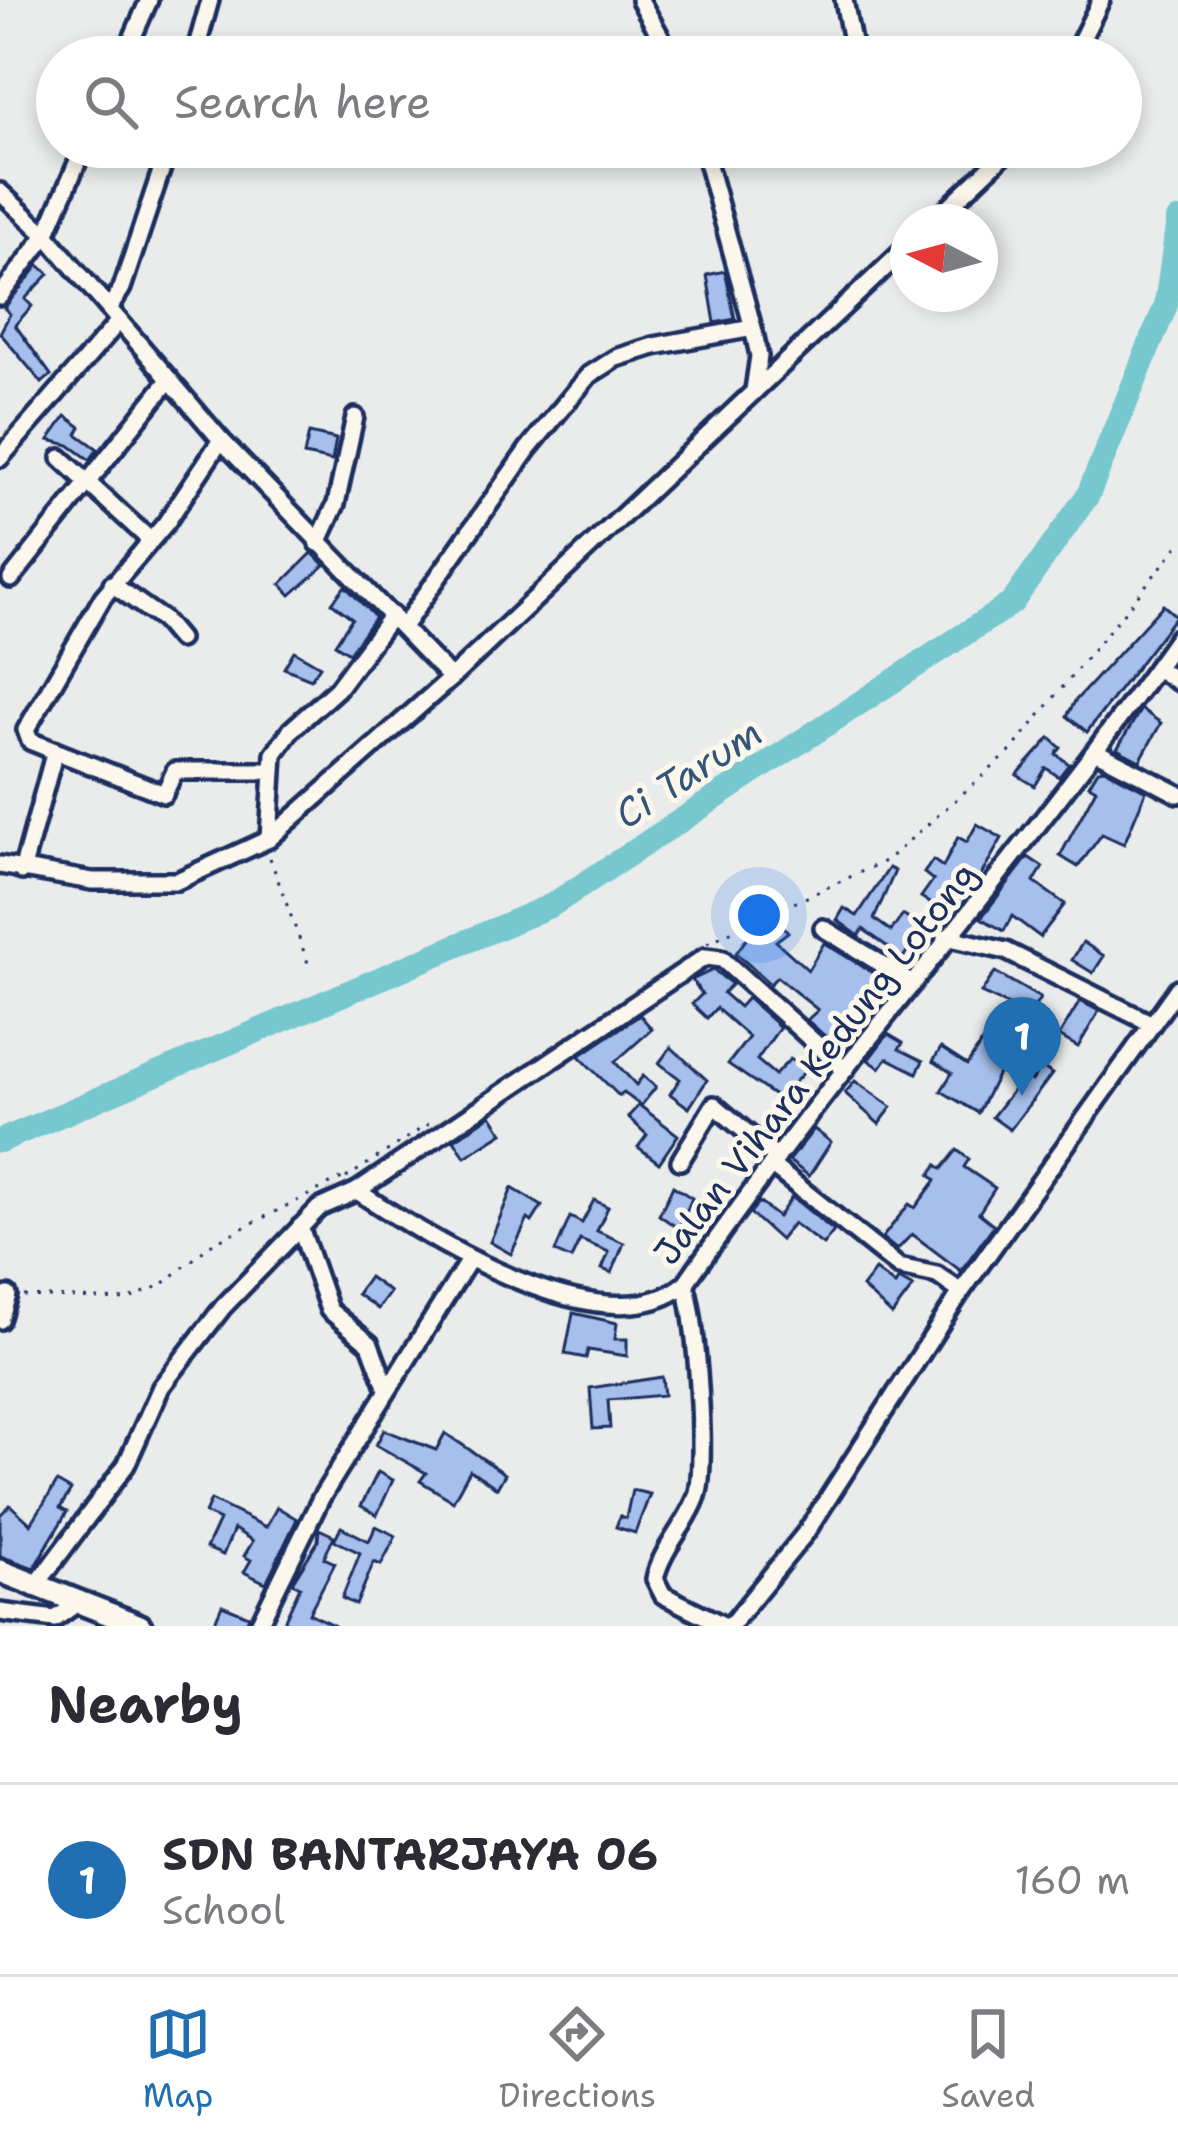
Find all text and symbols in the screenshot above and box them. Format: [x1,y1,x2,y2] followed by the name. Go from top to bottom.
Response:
[36,36,1142,168] search box
[78,69,144,135] icon: search
[174,72,431,132] text: Search here
[890,204,998,312] north arrow
[604,706,772,840] water label: Ci Tarum
[642,851,989,1275] street label: Jalan Vihara Kedung Lotong
[729,885,789,945] your location
[983,997,1061,1096] pin: 1
[48,1670,243,1738] text: Nearby
[162,1824,658,1884] text: SDN BANTARJAYA 06
[78,1854,96,1906] text: 1
[1015,1854,1130,1906] text: 160 m
[162,1884,285,1936] text: School
[143,2001,213,2118] tab: Map
[499,2001,656,2118] tab: Directions
[942,2001,1035,2118] tab: Saved

